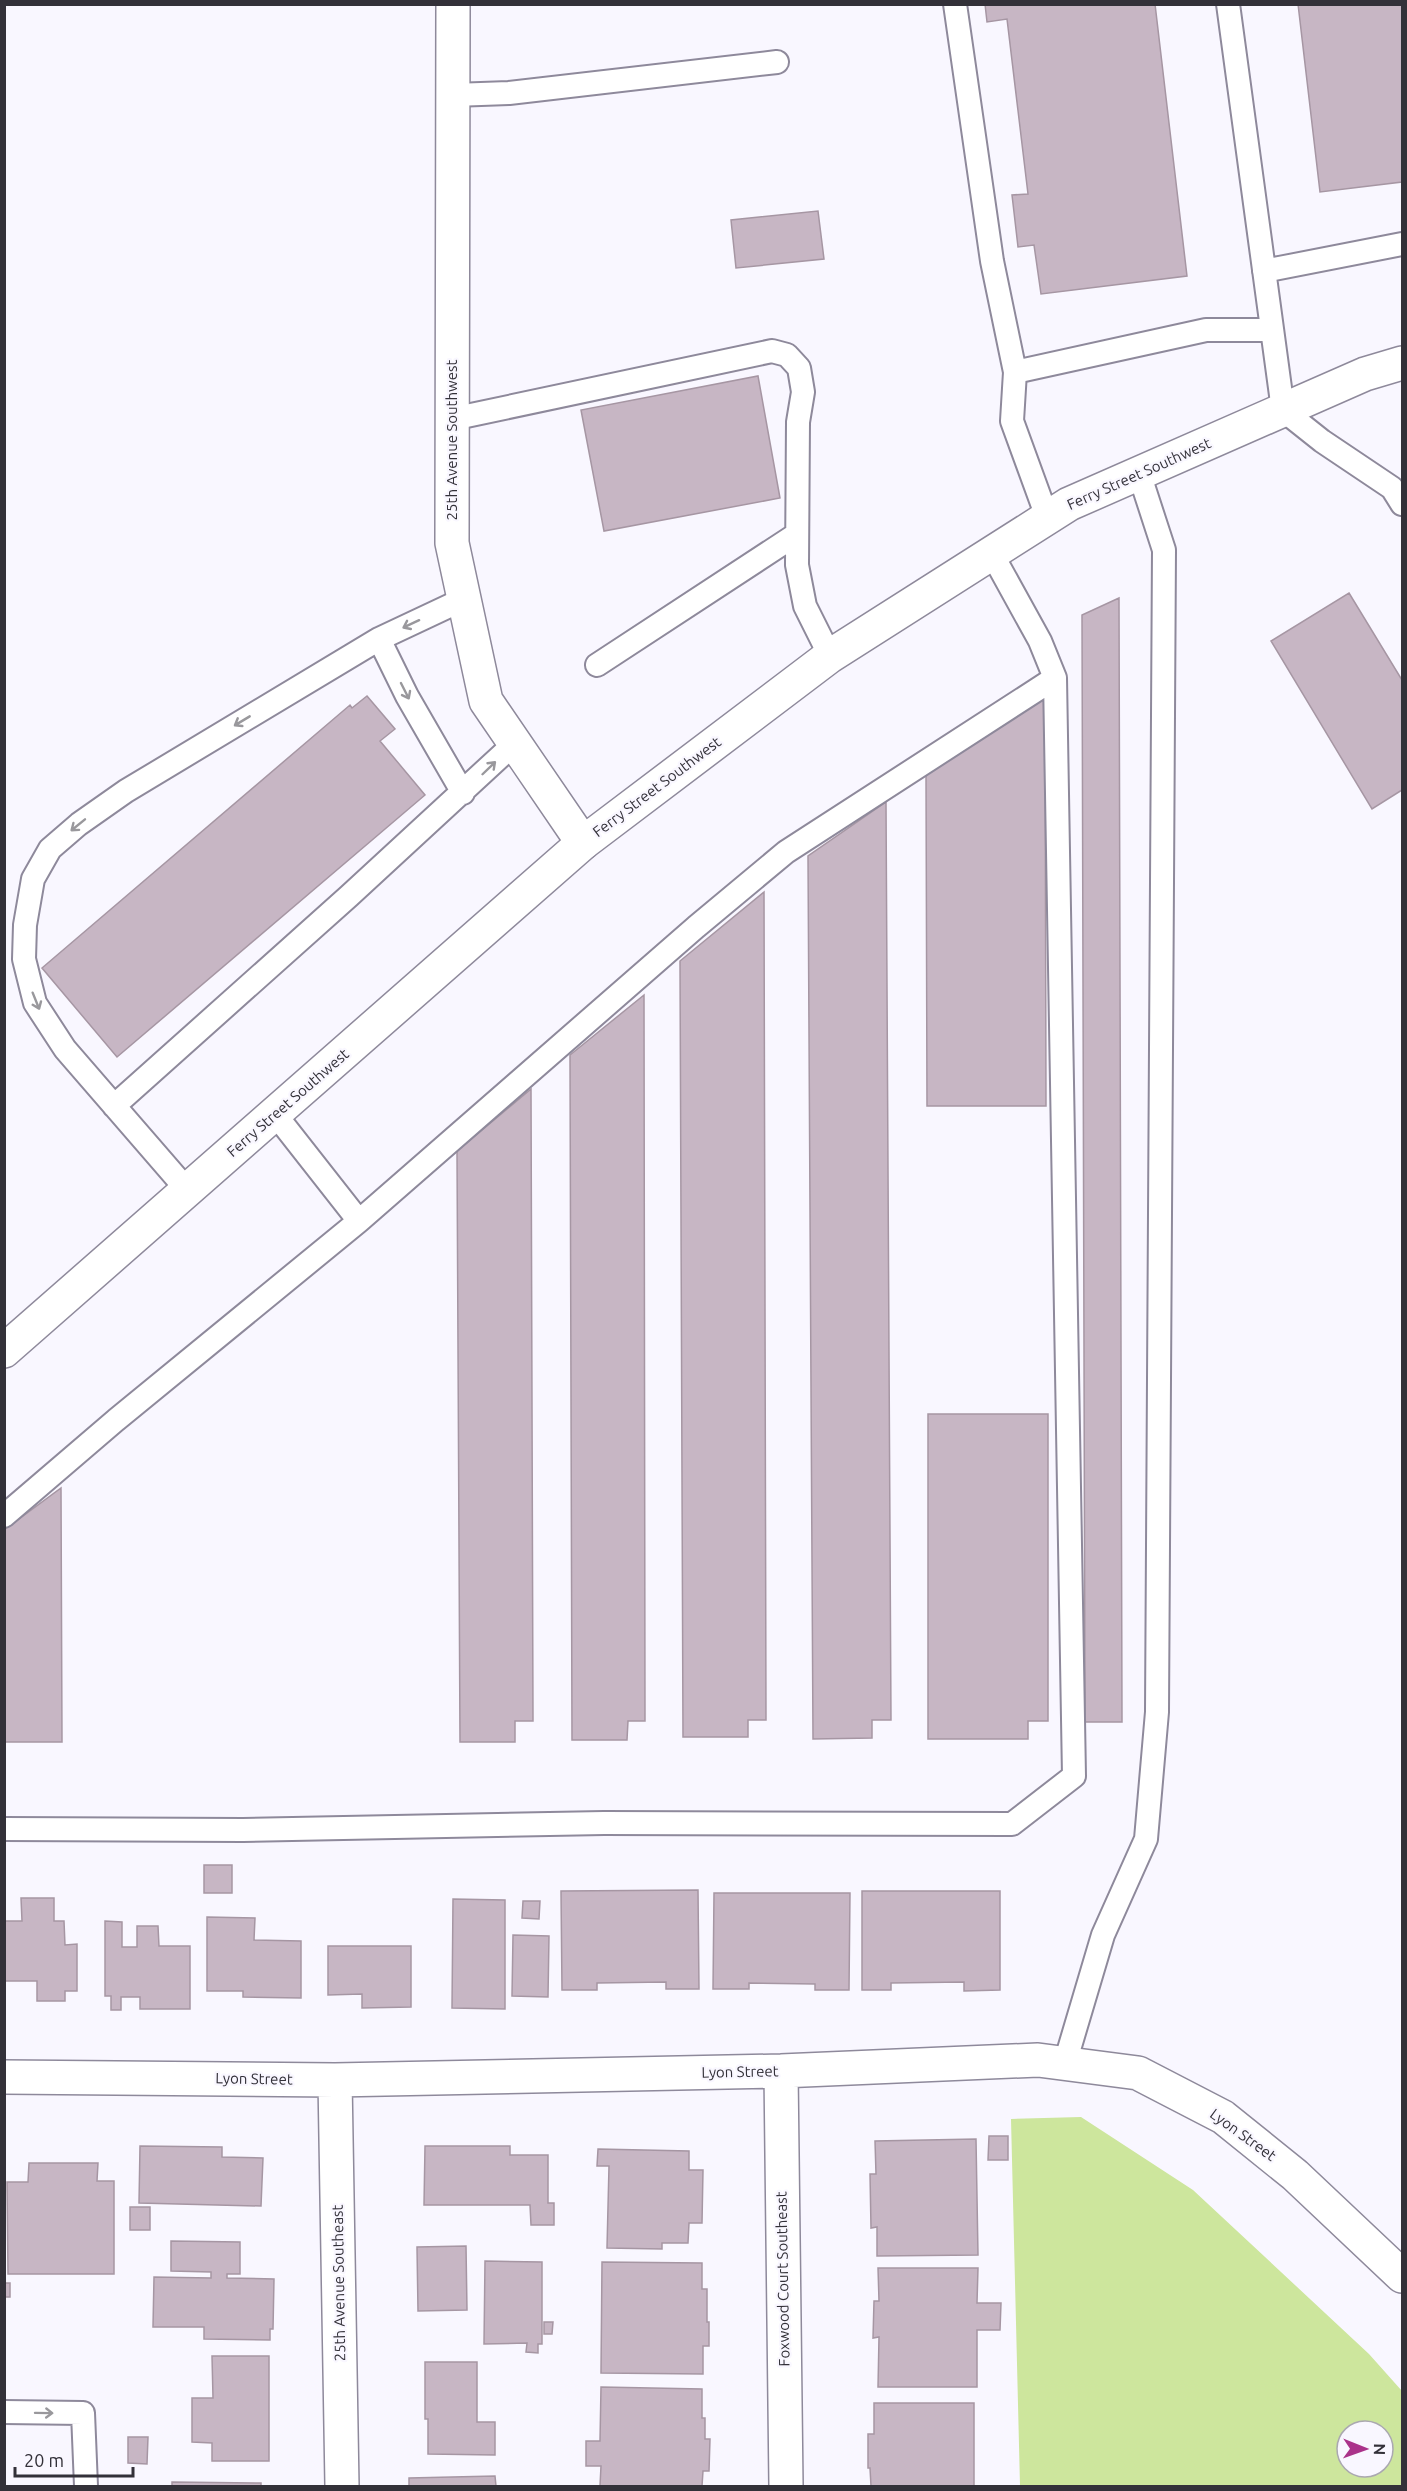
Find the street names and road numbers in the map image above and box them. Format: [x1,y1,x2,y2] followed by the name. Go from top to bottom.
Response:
[443,360,460,520] street label: 25th Avenue Southwest
[1064,434,1214,513] street label: Ferry Street Southwest
[589,733,724,840] street label: Ferry Street Southwest
[223,1045,352,1160] street label: Ferry Street Southwest
[701,2062,779,2081] street label: Lyon Street
[215,2069,293,2088] street label: Lyon Street
[1207,2105,1280,2164] street label: Lyon Street
[772,2191,793,2367] street label: Foxwood Court Southeast
[329,2204,348,2362] street label: 25th Avenue Southeast

